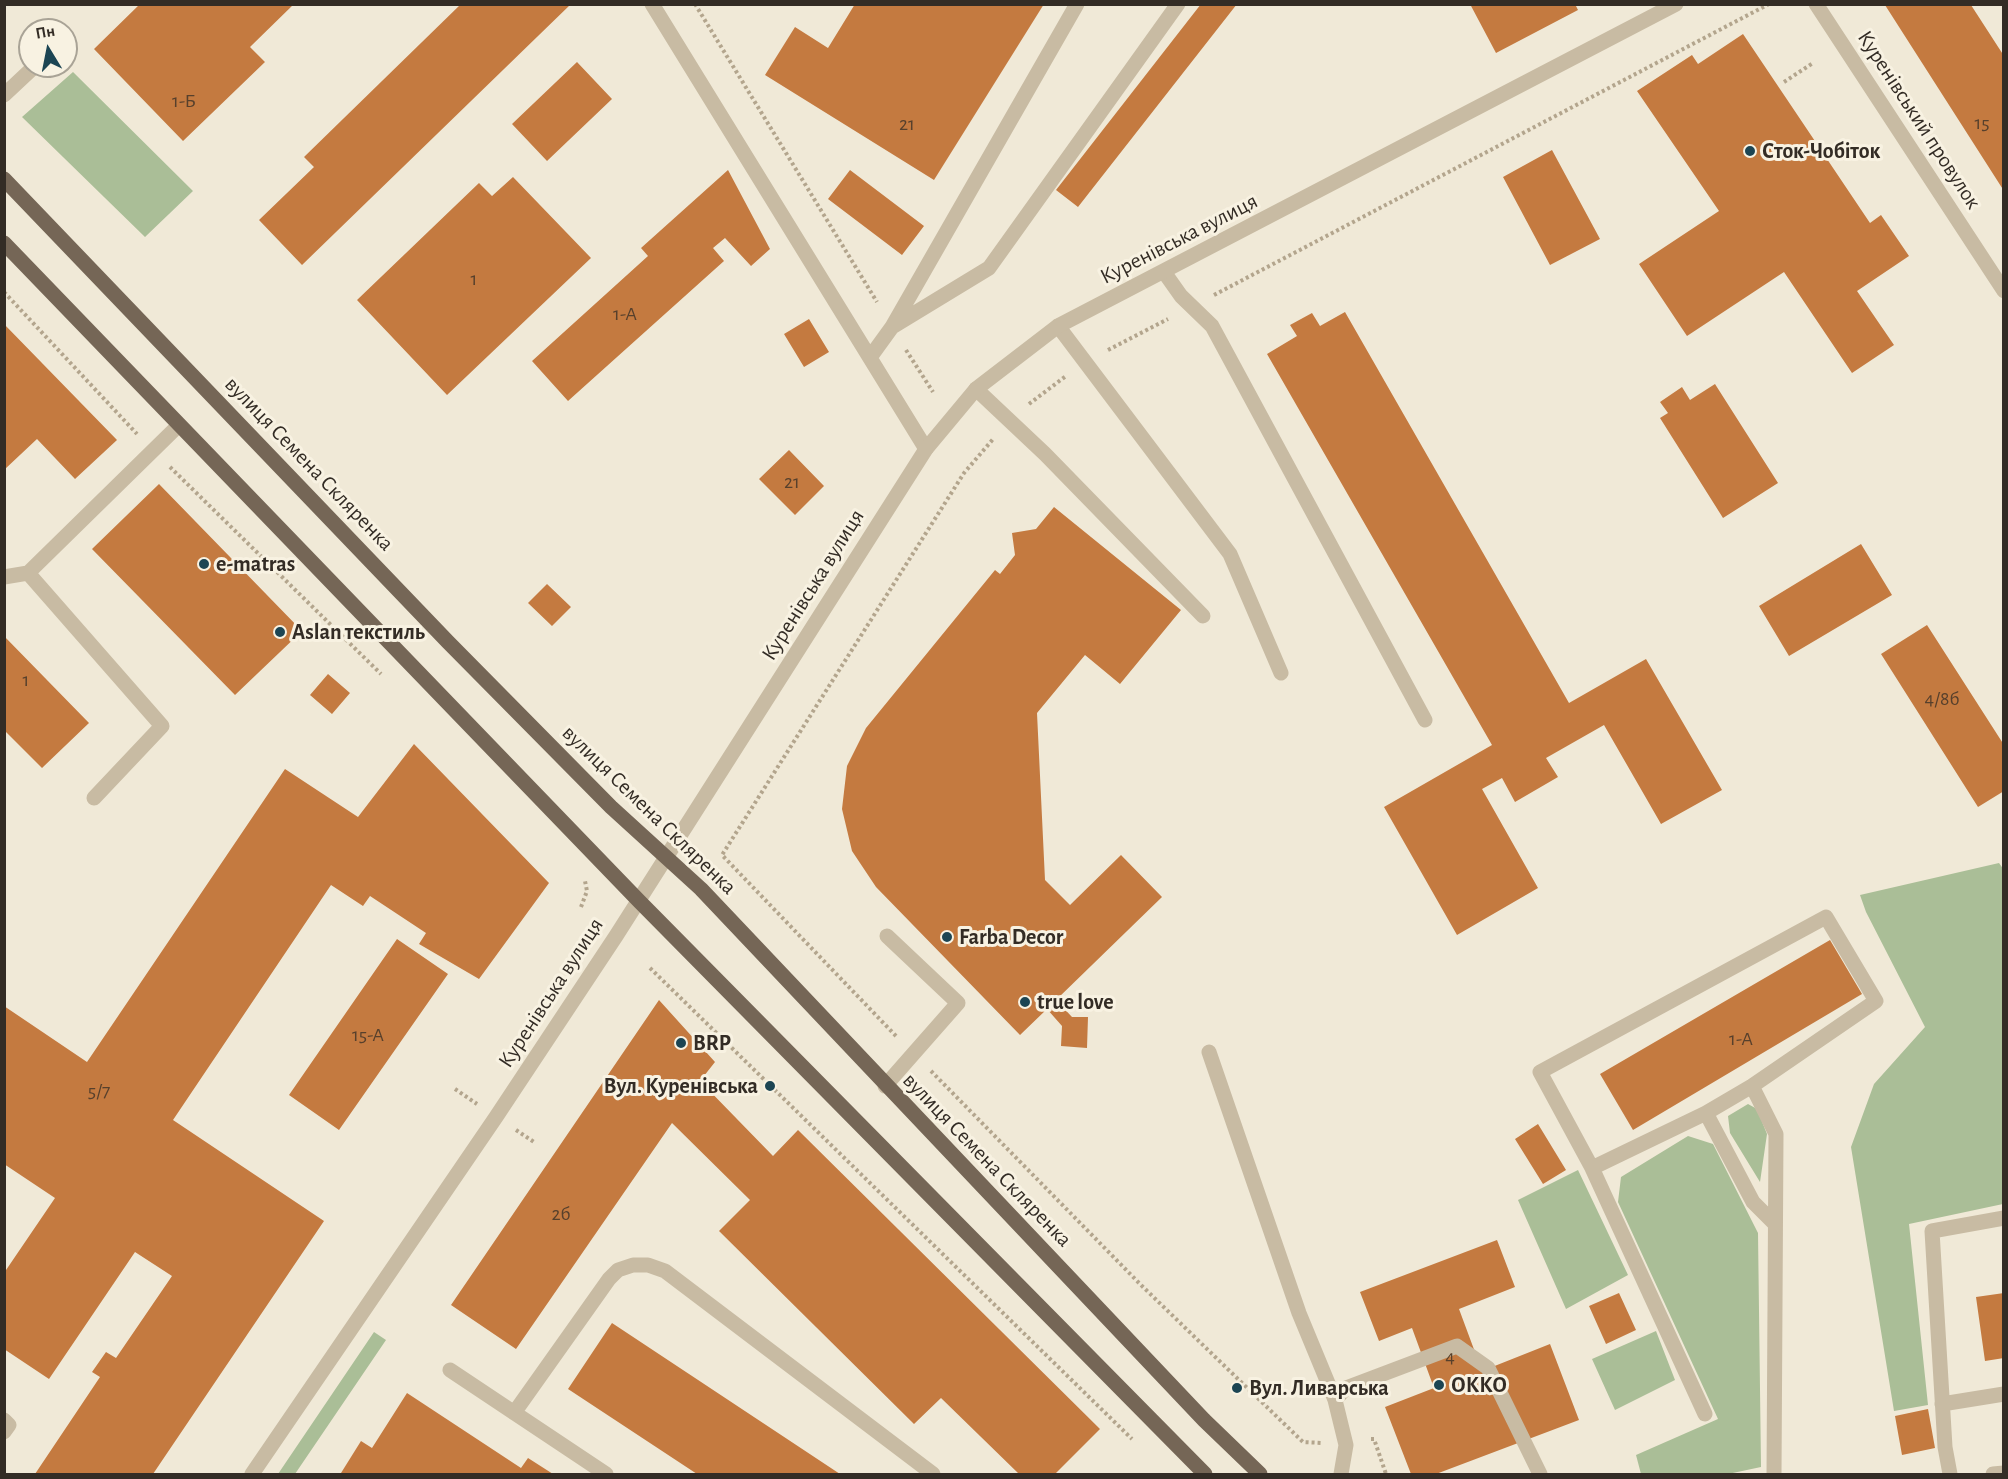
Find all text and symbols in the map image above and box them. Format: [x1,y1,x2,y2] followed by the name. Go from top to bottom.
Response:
[18,18,78,78] north arrow
[34,23,56,42] text: Пн
[1851,26,1987,214] street label: Куренівський провулок
[172,89,196,113] house number: 1-Б
[1974,111,1990,135] house number: 15
[899,112,915,136] house number: 21
[1762,138,1880,164] place label: Сток-Чобіток
[1743,144,1757,158] marker: Сток-Чобіток
[1096,188,1262,290] street label: Куренівська вулиця
[471,267,477,291] house number: 1
[613,302,637,326] house number: 1-А
[219,371,399,557] street label: вулиця Семена Скляренка
[784,470,800,494] house number: 21
[756,504,870,666] street label: Куренівська вулиця
[216,551,295,577] place label: e-matras
[197,557,211,571] marker: e-matras
[292,619,425,645] place label: Aslan текстиль
[273,625,287,639] marker: Aslan текстиль
[23,668,29,692] house number: 1
[1925,687,1959,711] house number: 4/8б
[556,720,742,900] street label: вулиця Семена Скляренка
[493,913,609,1073] street label: Куренівська вулиця
[959,924,1063,950] place label: Farba Decor
[940,930,954,944] marker: Farba Decor
[1037,989,1114,1015] place label: true love
[1018,995,1032,1009] marker: true love
[352,1023,384,1047] house number: 15-А
[1729,1027,1753,1051] house number: 1-А
[693,1030,731,1056] place label: BRP
[674,1036,688,1050] marker: BRP
[897,1067,1077,1253] street label: вулиця Семена Скляренка
[603,1073,758,1099] place label: Вул. Куренівська
[88,1079,110,1103] house number: 5/7
[763,1079,777,1093] marker: Вул. Куренівська
[551,1202,571,1226] house number: 2б
[1445,1345,1455,1369] house number: 4
[1451,1372,1507,1398] place label: ОККО
[1249,1375,1389,1401] place label: Вул. Ливарська
[1432,1378,1446,1392] marker: ОККО
[1230,1381,1244,1395] marker: Вул. Ливарська

